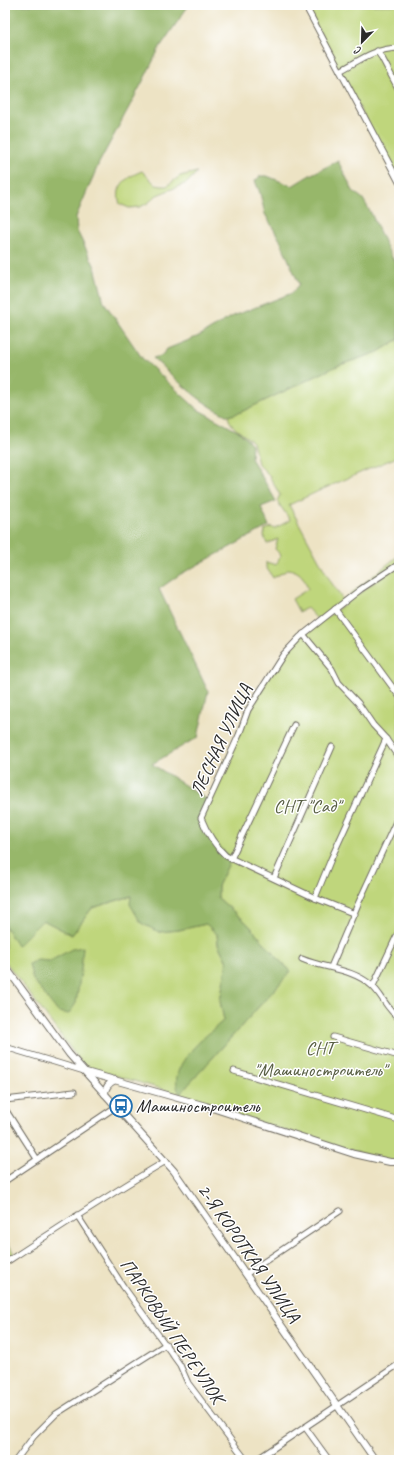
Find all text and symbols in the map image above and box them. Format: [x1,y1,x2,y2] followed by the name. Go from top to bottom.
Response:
[342,22,382,62] north arrow
[351,43,363,59] text: С
[185,680,258,800] street label: ЛЕСНАЯ УЛИЦА
[274,794,344,818] park label: СНТ "Сад"
[254,1036,390,1082] park label: СНТ "Машиностроитель"
[108,1093,134,1119] bus stop icon: Машиностроитель
[136,1094,261,1118] place label: Машиностроитель
[192,1179,306,1327] street label: 2-Я КОРОТКАЯ УЛИЦА
[115,1254,231,1411] street label: ПАРКОВЫЙ ПЕРЕУЛОК

